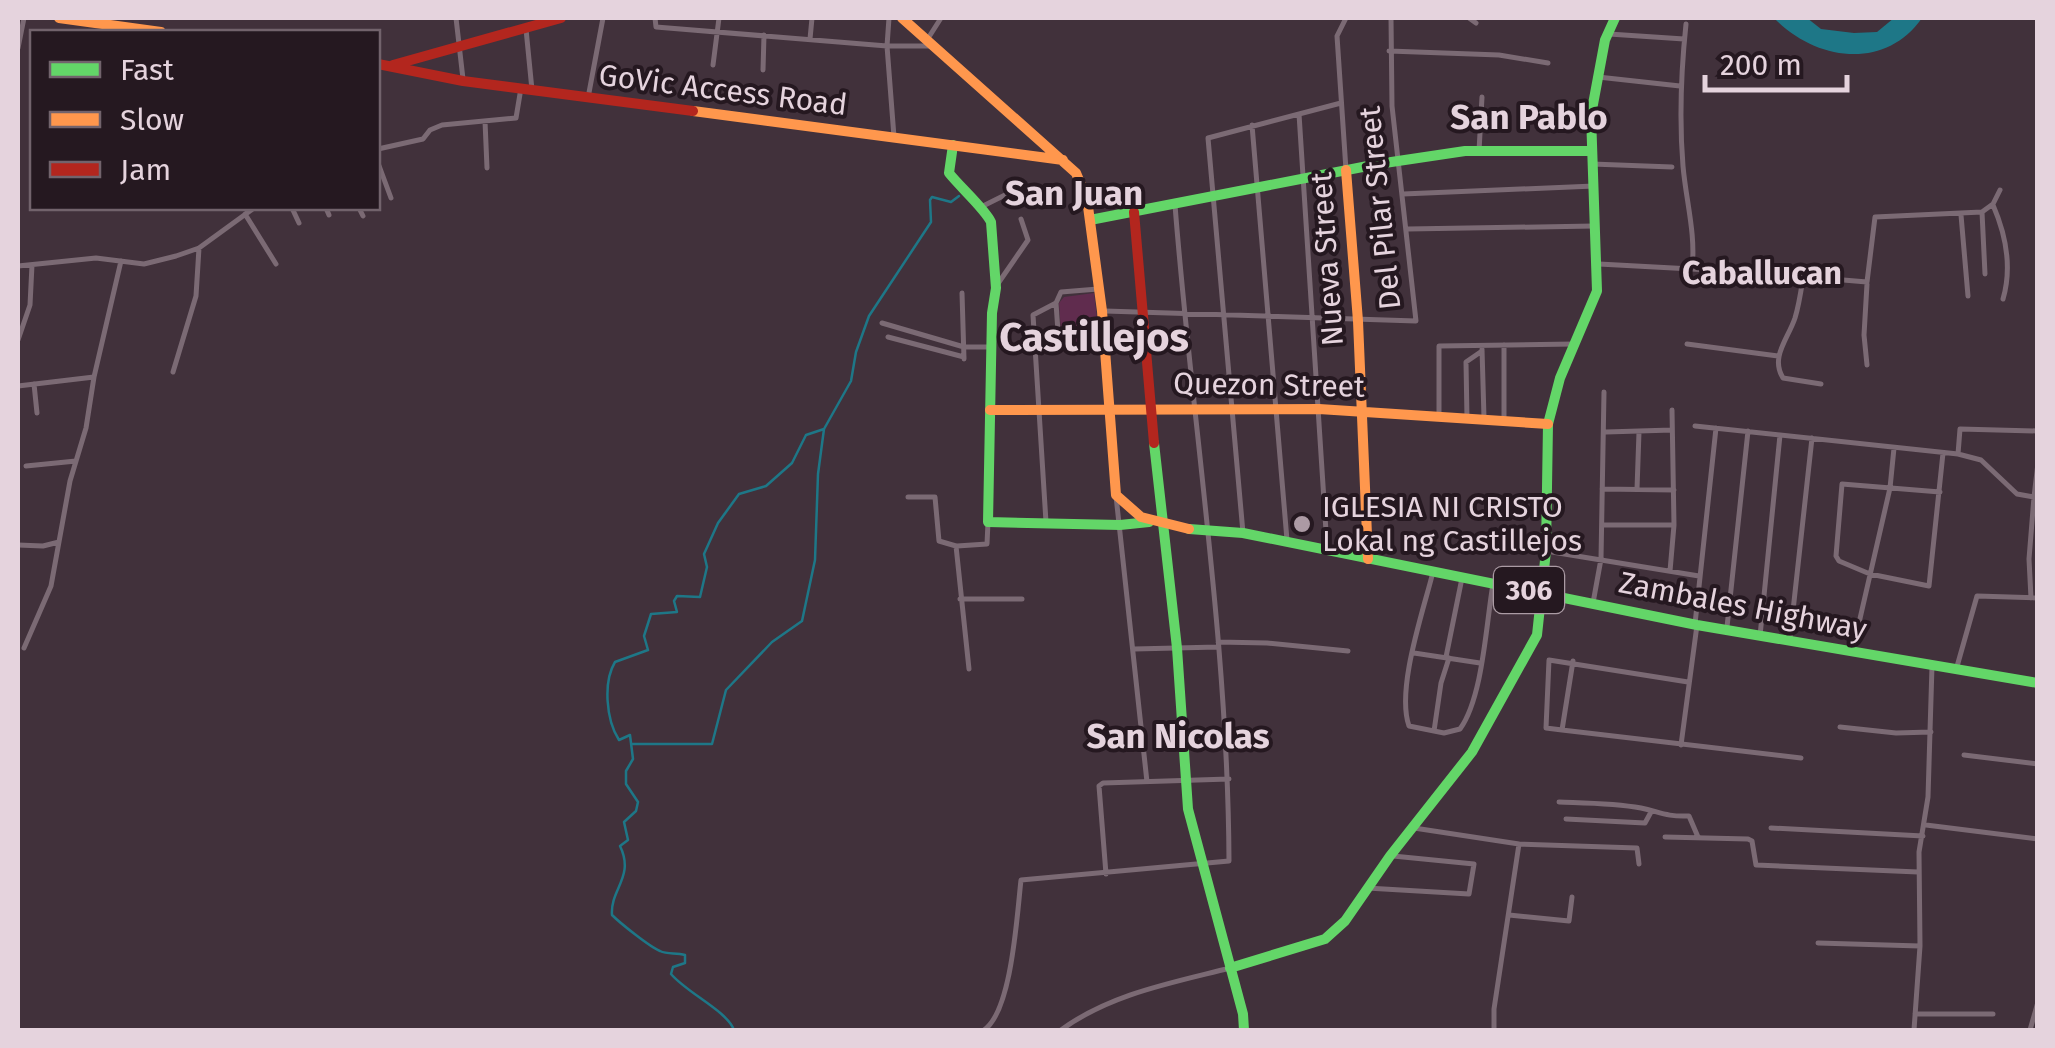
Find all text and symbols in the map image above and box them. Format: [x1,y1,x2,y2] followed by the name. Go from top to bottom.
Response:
[30,30,380,210] legend
[1705,30,1848,92] scale bar
[1720,47,1802,83] text: 200 m
[120,52,174,88] text: Fast
[597,57,849,123] street label: GoVic Access Road
[1450,96,1608,138] district label: San Pablo
[120,102,184,138] text: Slow
[1351,104,1409,311] street label: Del Pilar Street
[120,152,171,188] text: Jam
[1303,171,1351,347] street label: Nueva Street
[1005,172,1143,214] district label: San Juan
[1682,254,1842,292] district label: Caballucan
[999,314,1189,362] district label: Castillejos
[1173,365,1365,405] street label: Quezon Street
[1322,489,1582,559] place label: IGLESIA NI CRISTO Lokal ng Castillejos
[1291,513,1313,535] marker: IGLESIA NI CRISTO Lokal ng Castillejos
[1616,564,1870,648] street label: Zambales Highway
[1494,567,1564,613] road number: 306
[1086,715,1270,757] district label: San Nicolas

